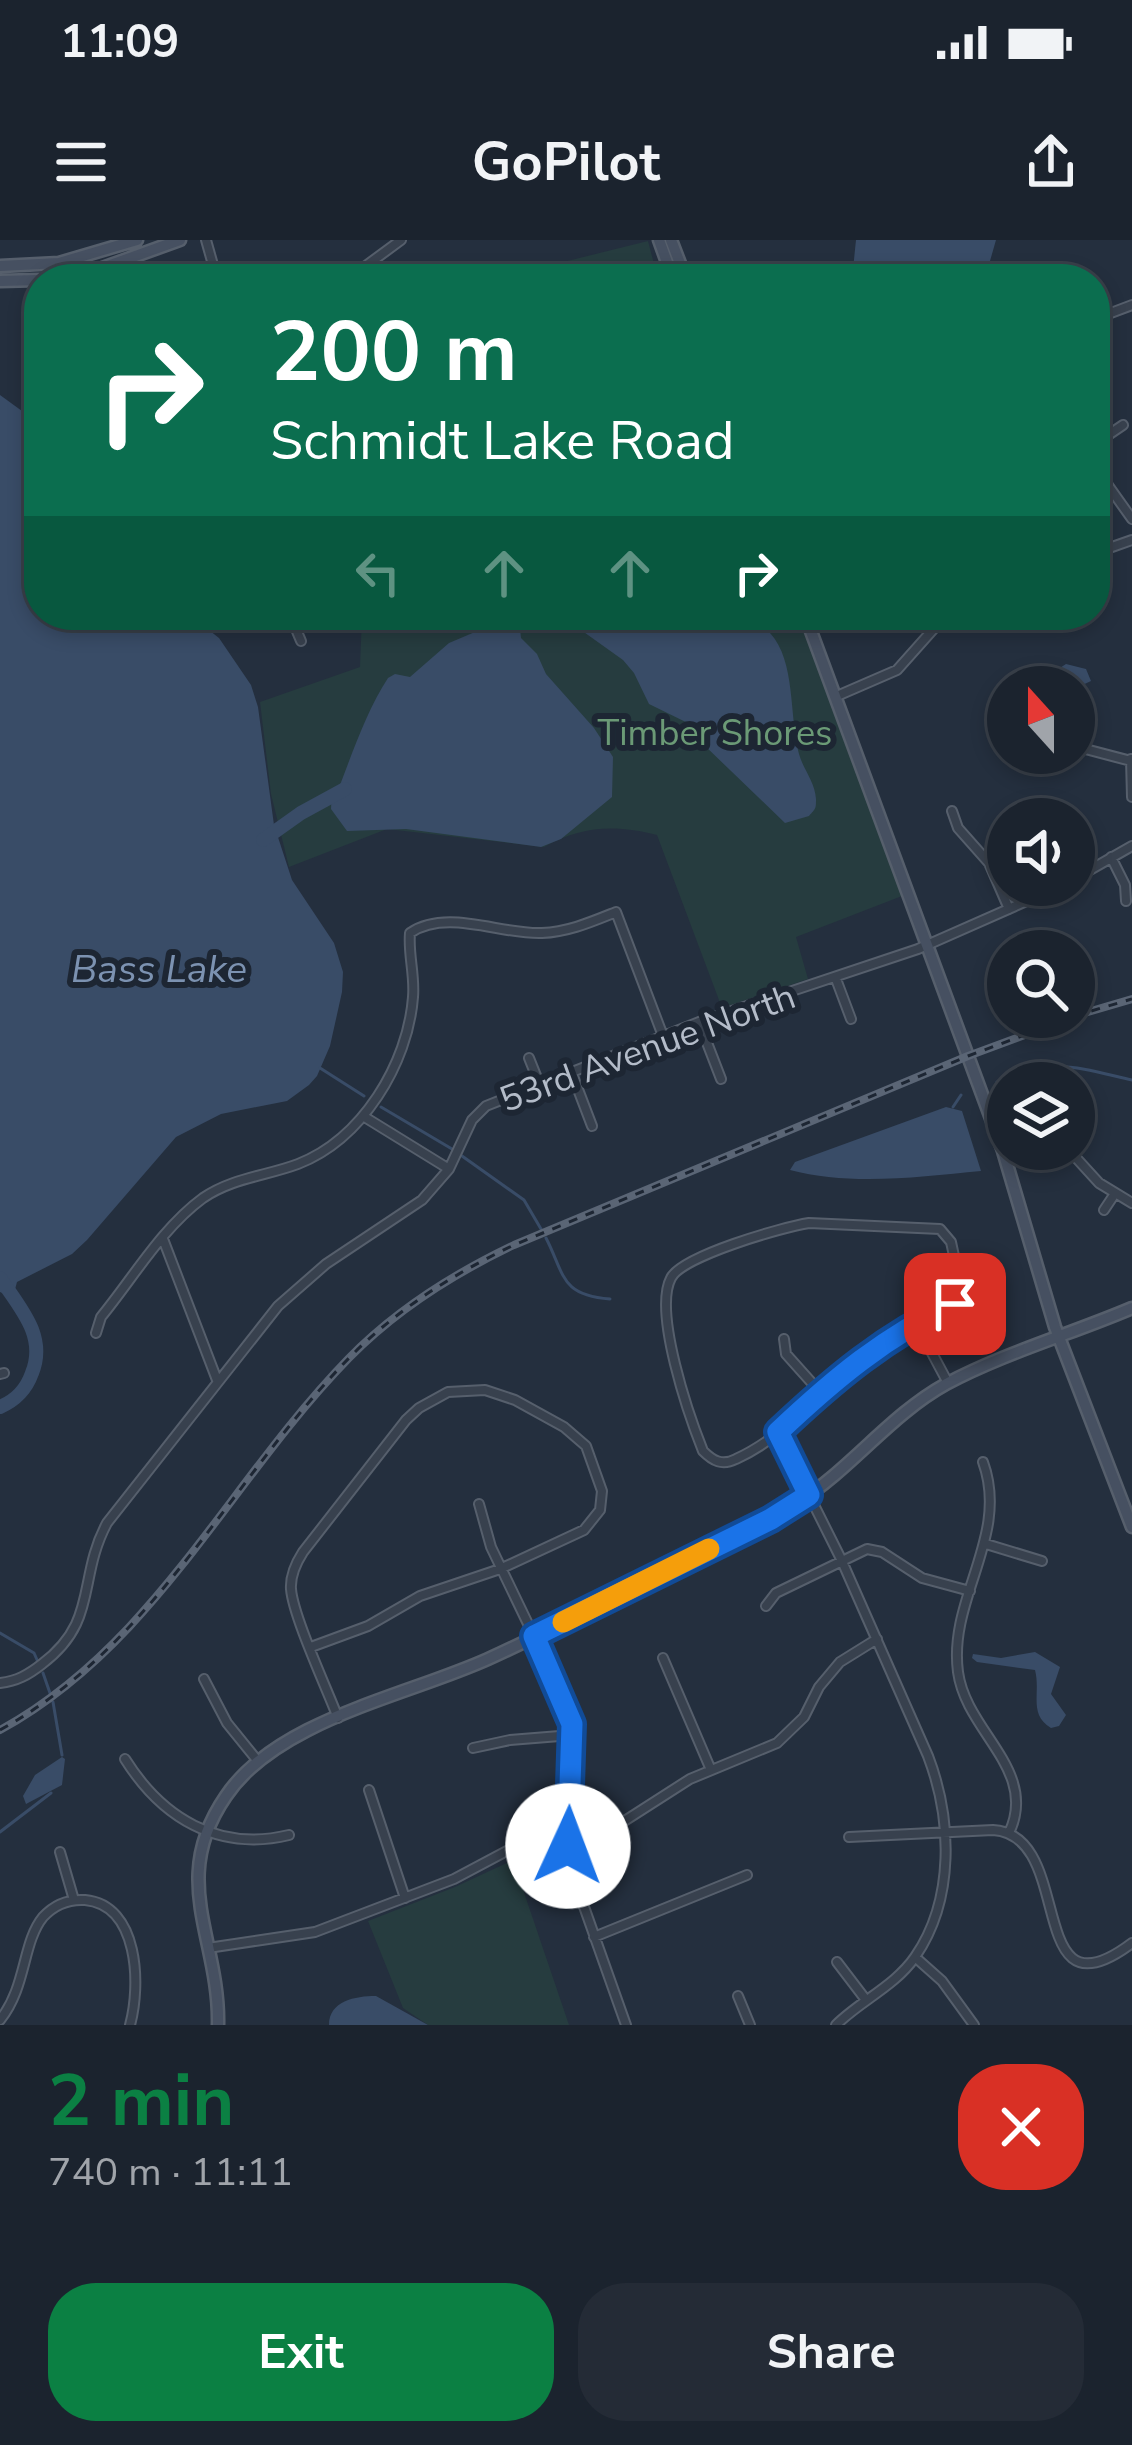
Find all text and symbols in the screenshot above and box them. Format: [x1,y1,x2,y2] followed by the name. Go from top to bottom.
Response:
[60,12,179,73] text: 11:09
[472,125,660,199] text: GoPilot
[48,129,114,195] icon: menu
[1018,129,1084,195] icon: share
[270,295,518,410] text: 200 m
[72,312,228,468] icon: right
[270,404,734,478] text: Schmidt Lake Road
[345,540,411,606] icon: left
[471,540,537,606] icon: ahead
[597,540,663,606] icon: ahead
[723,540,789,606] icon: right
[987,666,1095,774] north arrow
[987,666,1095,1170] map controls
[598,709,832,758] park label: Timber Shores
[987,798,1095,906] button: sound
[987,930,1095,1038] button: search
[71,943,247,996] water label: Bass Lake
[493,972,802,1125] street label: 53rd Avenue North
[987,1062,1095,1170] button: layers
[904,1253,1006,1355] pin
[922,1271,988,1337] icon: arrive
[505,1783,631,1909] position arrow
[48,2052,234,2150] text: 2 min
[958,2064,1084,2190] button: close
[48,2146,293,2199] text: 740 m · 11:11
[48,2283,554,2421] button: Exit
[578,2283,1084,2421] button: Share

